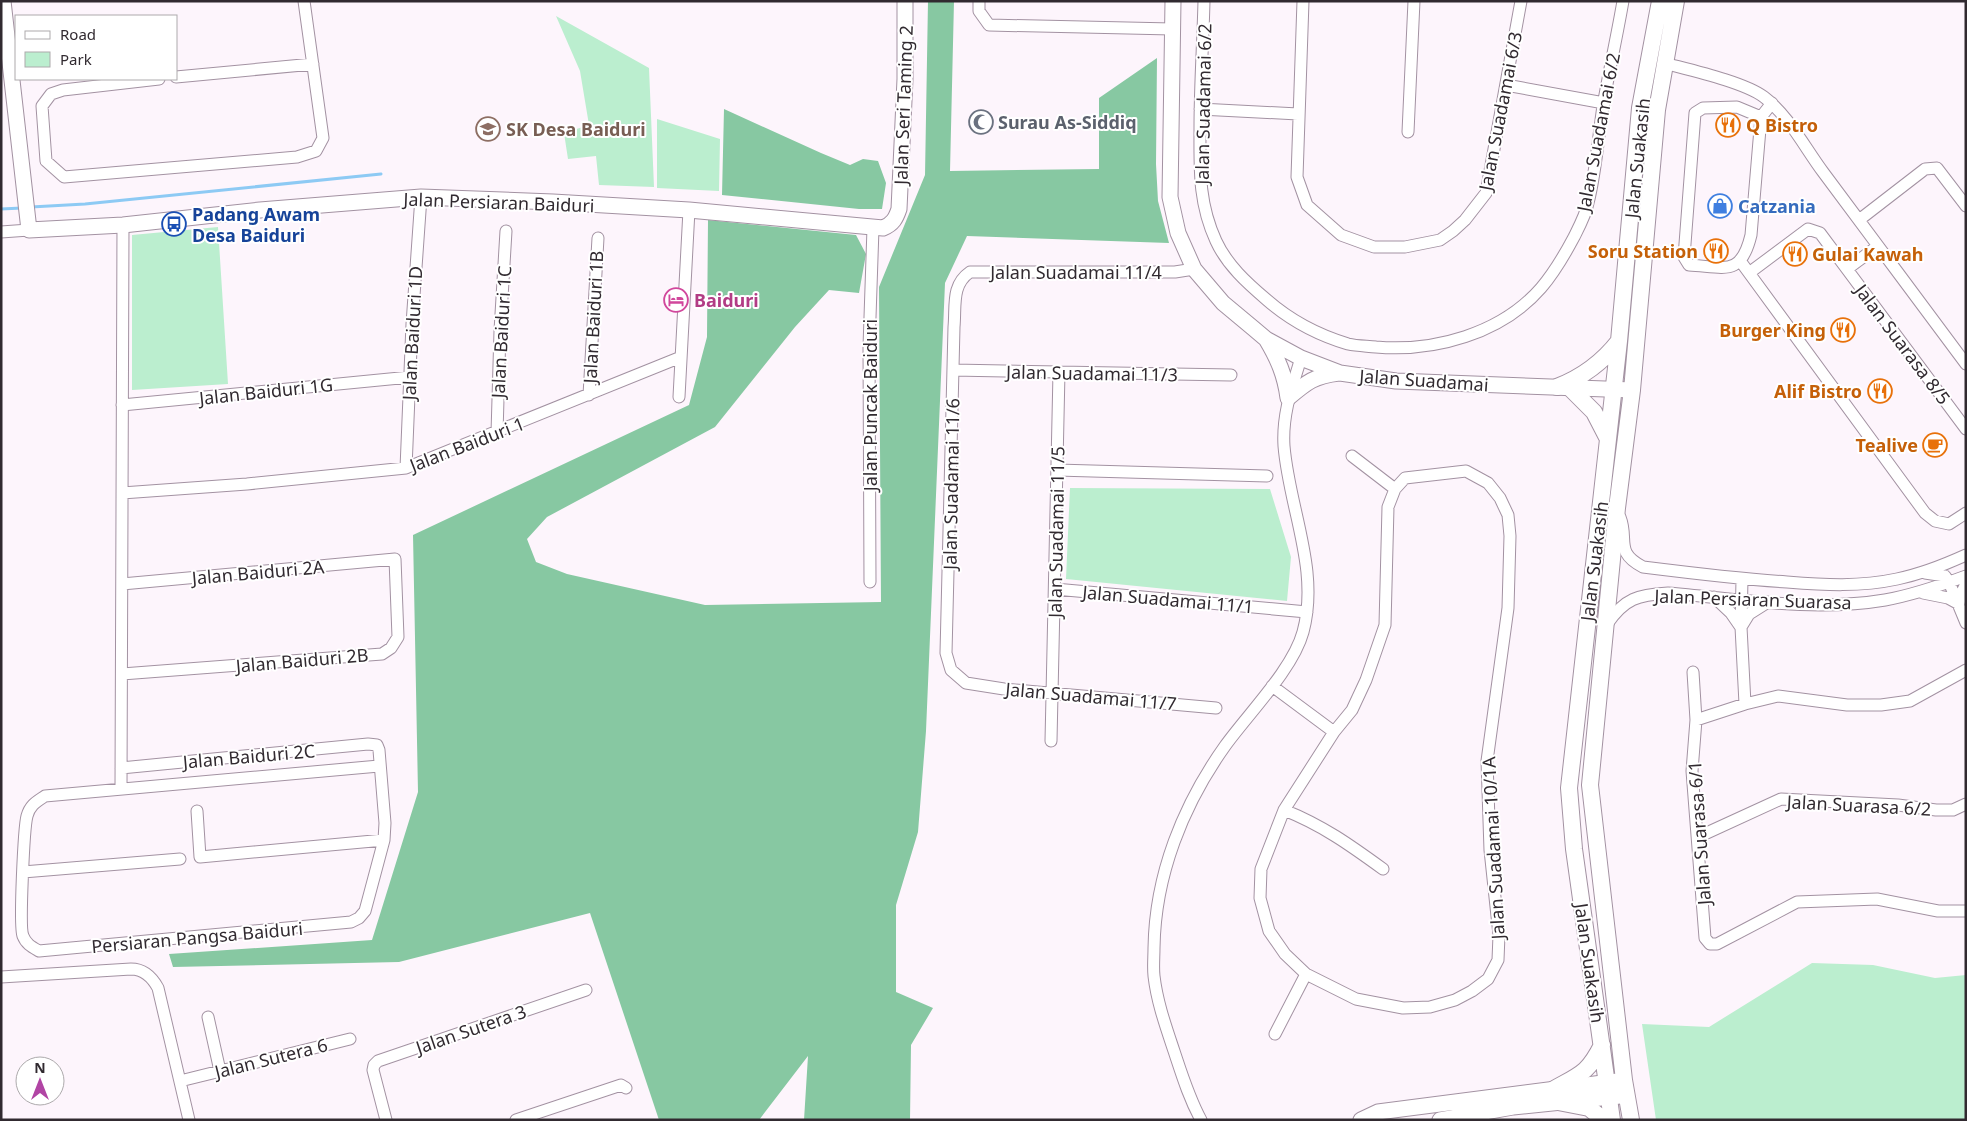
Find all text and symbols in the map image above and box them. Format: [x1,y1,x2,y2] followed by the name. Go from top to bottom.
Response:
[15,15,178,80] legend
[1190,23,1216,187] street label: Jalan Suadamai 6/2
[60,24,96,44] text: Road
[888,25,918,187] street label: Jalan Seri Taming 2
[1472,30,1527,194] street label: Jalan Suadamai 6/3
[60,49,92,69] text: Park
[1570,51,1625,215] street label: Jalan Suadamai 6/2
[1619,97,1655,221] street label: Jalan Suakasih
[968,109,994,135] mosque icon: Surau As-Siddiq
[998,110,1137,134] place label: Surau As-Siddiq
[1715,112,1741,138] restaurant icon: Q Bistro
[1746,113,1818,137] place label: Q Bistro
[475,116,501,142] school or university icon: SK Desa Baiduri
[506,117,646,141] place label: SK Desa Baiduri
[401,187,595,217] street label: Jalan Persiaran Baiduri
[1707,193,1733,219] shop icon: Catzania
[1738,194,1816,218] place label: Catzania
[192,202,320,247] place label: Padang Awam Desa Baiduri
[161,211,187,237] bus stop icon: Padang Awam Desa Baiduri
[1703,238,1729,264] restaurant icon: Soru Station
[1588,239,1698,263] place label: Soru Station
[1782,241,1808,267] restaurant icon: Gulai Kawah
[1812,242,1924,266] place label: Gulai Kawah
[577,250,608,386] street label: Jalan Baiduri 1B
[988,260,1162,284] street label: Jalan Suadamai 11/4
[396,265,428,403] street label: Jalan Baiduri 1D
[485,265,516,401] street label: Jalan Baiduri 1C
[1849,277,1956,409] street label: Jalan Suarasa 8/5
[663,287,689,313] hotel icon: Baiduri
[694,288,759,312] place label: Baiduri
[1830,317,1856,343] restaurant icon: Burger King
[1719,318,1826,342] place label: Burger King
[858,319,882,493] street label: Jalan Puncak Baiduri
[1004,359,1178,386] street label: Jalan Suadamai 11/3
[1357,363,1489,396] street label: Jalan Suadamai
[196,372,334,410] street label: Jalan Baiduri 1G
[1867,378,1893,404] restaurant icon: Alif Bistro
[1774,379,1862,403] place label: Alif Bistro
[937,398,964,572] street label: Jalan Suadamai 11/6
[404,411,528,478] street label: Jalan Baiduri 1
[1922,432,1948,458] cafe icon: Tealive
[1856,433,1918,457] place label: Tealive
[1042,446,1069,620] street label: Jalan Suadamai 11/5
[1574,500,1613,624] street label: Jalan Suakasih
[189,554,326,590] street label: Jalan Baiduri 2A
[1079,579,1255,618] street label: Jalan Suadamai 11/1
[1652,583,1852,614] street label: Jalan Persiaran Suarasa
[233,642,369,678] street label: Jalan Baiduri 2B
[1002,676,1178,715] street label: Jalan Suadamai 11/7
[180,738,316,774] street label: Jalan Baiduri 2C
[1476,755,1510,942] street label: Jalan Suadamai 10/1A
[1682,760,1716,908] street label: Jalan Suarasa 6/1
[1784,789,1932,821] street label: Jalan Suarasa 6/2
[1569,900,1610,1024] street label: Jalan Suakasih
[90,916,304,958] street label: Persiaran Pangsa Baiduri
[411,999,529,1060] street label: Jalan Sutera 3
[210,1032,330,1084] street label: Jalan Sutera 6
[15,1056,65,1106] north arrow
[34,1058,46,1077] text: N

